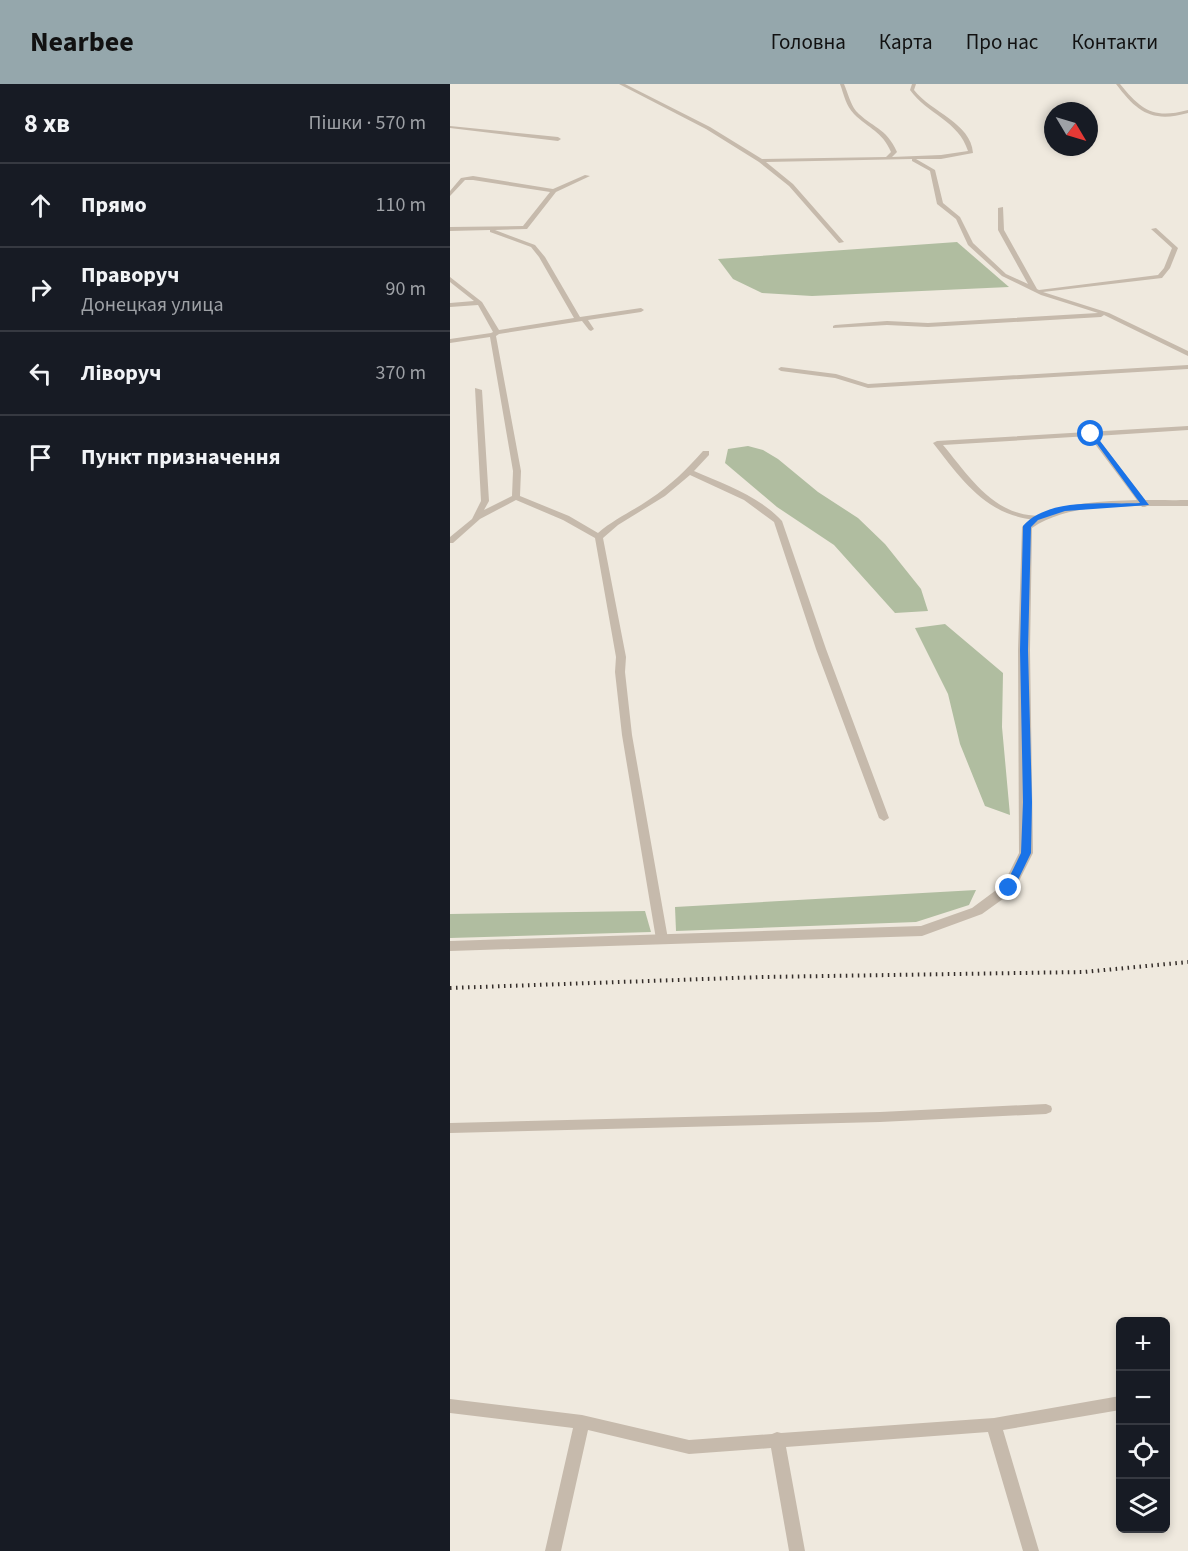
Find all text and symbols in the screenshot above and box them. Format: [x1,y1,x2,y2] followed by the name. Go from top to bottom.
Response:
[30,22,134,62] text: Nearbee
[771,27,846,57] text: Головна
[879,27,933,57] text: Карта
[966,27,1038,57] text: Про нас
[1071,27,1158,57] text: Контакти
[1044,102,1098,156] north arrow
[24,105,70,142] text: 8 хв
[309,109,426,137] text: Пішки · 570 m
[24,189,57,222] icon: ahead
[81,189,147,221] text: Прямо
[376,191,426,219] text: 110 m
[81,259,179,291] text: Праворуч
[24,273,57,306] icon: right
[386,275,426,303] text: 90 m
[81,291,224,319] text: Донецкая улица
[24,357,57,390] icon: left
[81,357,161,389] text: Ліворуч
[376,359,426,387] text: 370 m
[1077,420,1103,446] route start
[24,441,57,474] icon: arrive
[81,441,281,473] text: Пункт призначення
[995,874,1021,900] route end
[1116,1317,1170,1533] map controls
[1116,1317,1170,1371] button: +
[1116,1371,1170,1425] button: −
[1116,1425,1170,1479] button: locate
[1116,1479,1170,1533] button: layers

